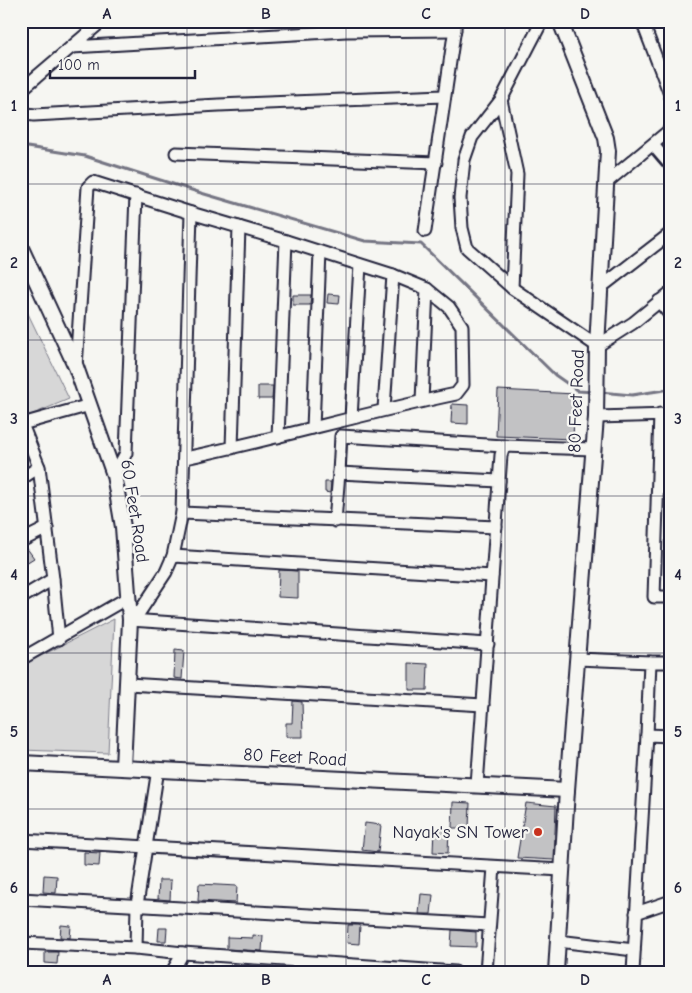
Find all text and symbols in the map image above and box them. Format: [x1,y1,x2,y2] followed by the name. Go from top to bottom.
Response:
[103,5,112,23] text: A
[261,5,271,23] text: B
[421,5,431,23] text: C
[580,5,590,23] text: D
[50,48,195,80] scale bar
[58,56,100,74] text: 100 m
[11,97,17,115] text: 1
[675,97,681,115] text: 1
[10,254,18,272] text: 2
[674,254,682,272] text: 2
[564,349,589,453] street label: 80 Feet Road
[10,410,18,428] text: 3
[674,410,682,428] text: 3
[116,458,153,564] street label: 60 Feet Road
[10,566,18,584] text: 4
[674,566,682,584] text: 4
[10,723,18,741] text: 5
[674,723,682,741] text: 5
[243,744,347,771] street label: 80 Feet Road
[393,822,529,843] place label: Nayak's SN Tower
[532,826,544,838] marker: Nayak's SN Tower
[10,879,18,897] text: 6
[674,879,682,897] text: 6
[103,971,112,989] text: A
[261,971,271,989] text: B
[421,971,431,989] text: C
[580,971,590,989] text: D

